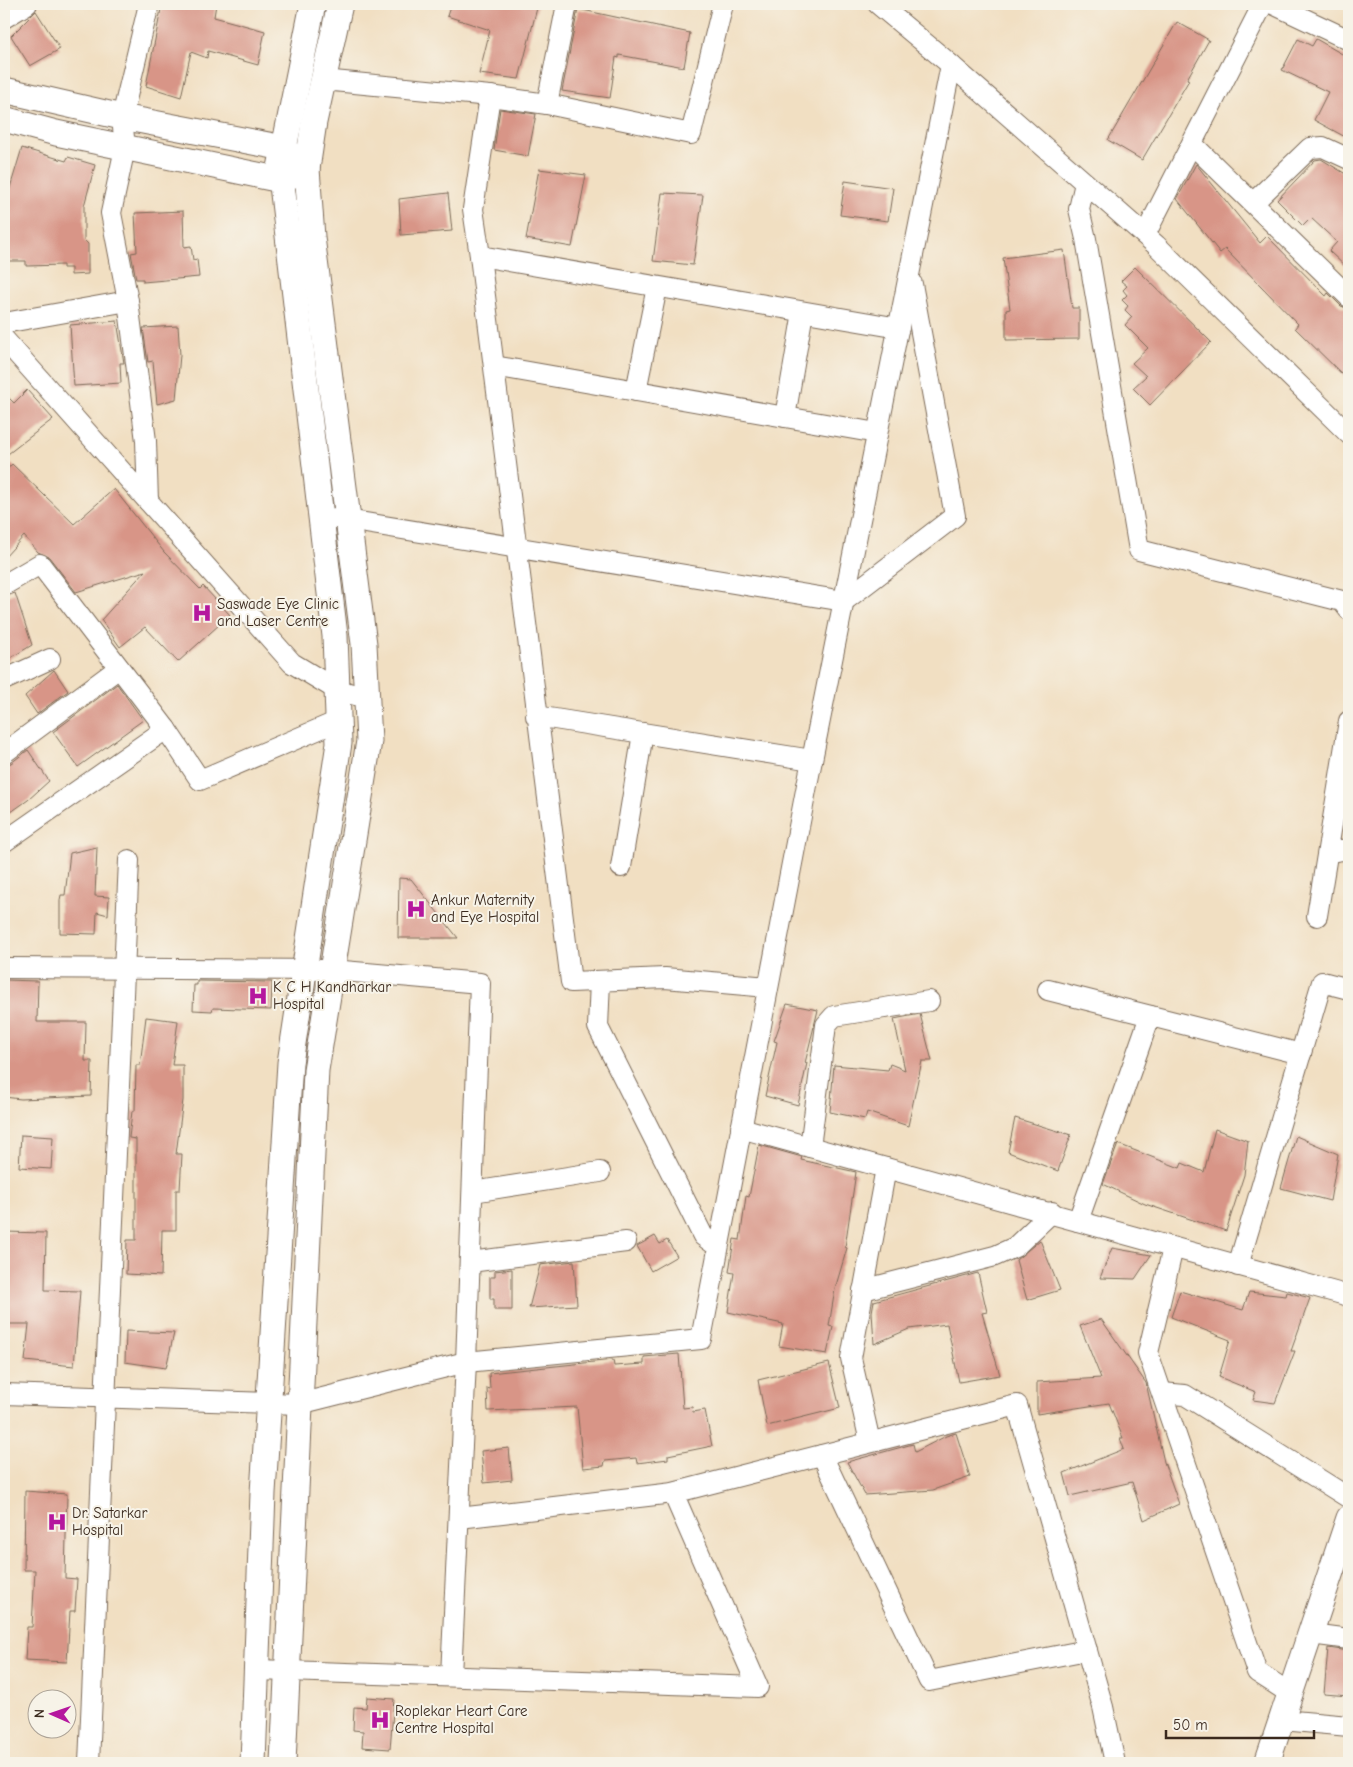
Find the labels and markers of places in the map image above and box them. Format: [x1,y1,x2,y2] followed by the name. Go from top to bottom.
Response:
[217,595,339,630] place label: Saswade Eye Clinic and Laser Centre
[191,602,213,624] hospital icon: Saswade Eye Clinic and Laser Centre
[431,891,539,926] place label: Ankur Maternity and Eye Hospital
[405,898,427,920] hospital icon: Ankur Maternity and Eye Hospital
[273,978,391,1013] place label: K C H Kandharkar Hospital
[247,985,269,1007] hospital icon: K C H Kandharkar Hospital
[72,1504,147,1539] place label: Dr. Satarkar Hospital
[46,1511,68,1533] hospital icon: Dr. Satarkar Hospital
[395,1702,528,1737] place label: Roplekar Heart Care Centre Hospital
[369,1709,391,1731] hospital icon: Roplekar Heart Care Centre Hospital

